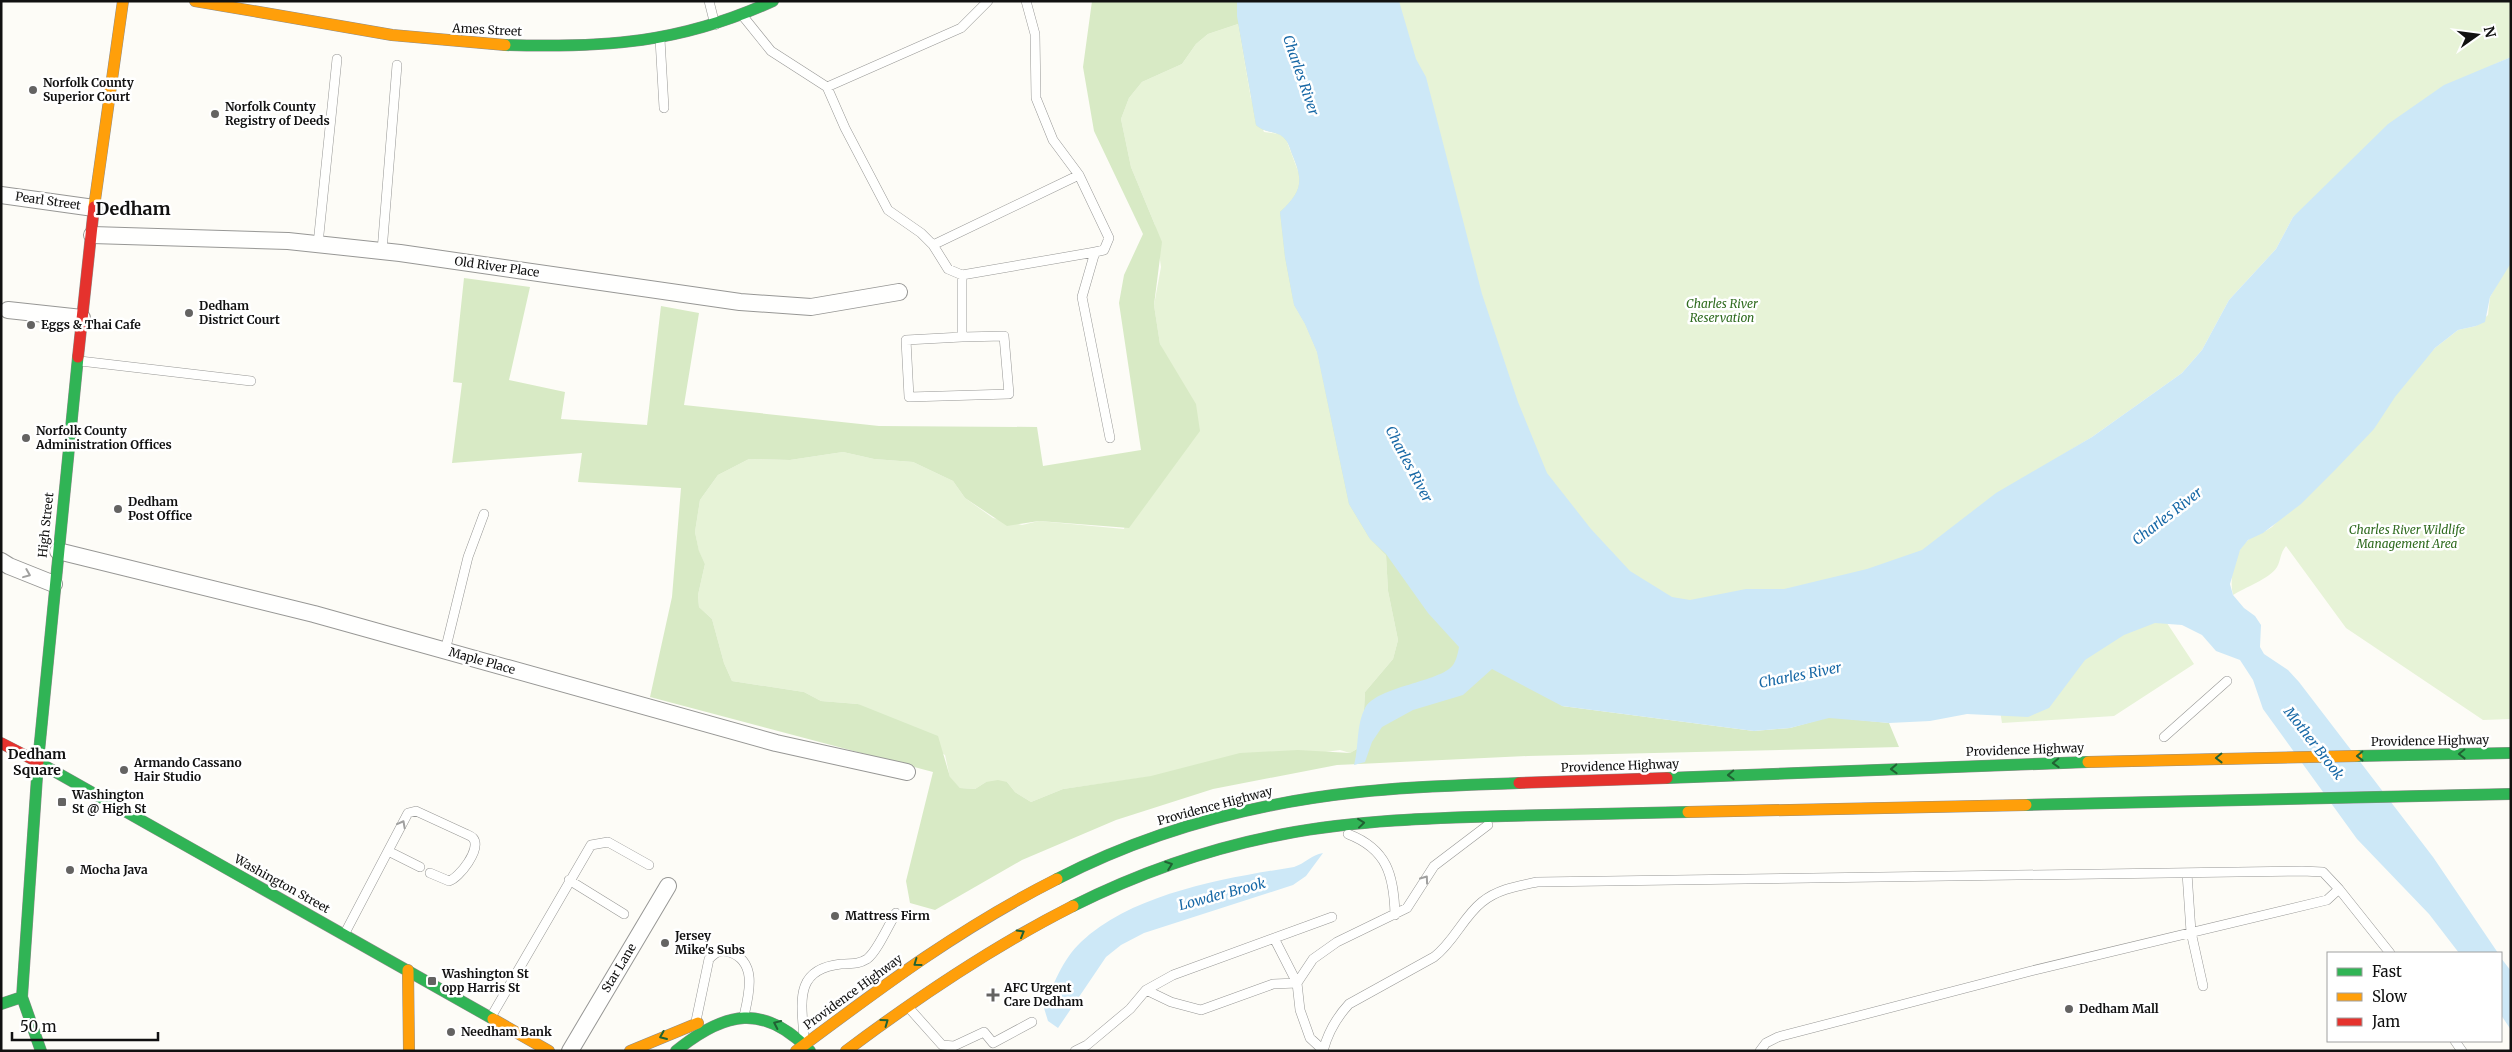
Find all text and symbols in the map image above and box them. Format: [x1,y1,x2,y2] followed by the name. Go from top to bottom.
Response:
[2452,10,2502,60] north arrow
[451,20,523,39] street label: Ames Street
[2480,24,2500,39] text: N
[1279,32,1323,118] water label: Charles River
[43,75,135,104] place label: Norfolk County Superior Court
[27,84,39,96] marker: Norfolk County Superior Court
[225,99,330,128] place label: Norfolk County Registry of Deeds
[209,108,221,120] marker: Norfolk County Registry of Deeds
[14,188,82,213] street label: Pearl Street
[95,197,171,220] district label: Dedham
[454,253,540,280] street label: Old River Place
[1686,296,1759,325] park label: Charles River Reservation
[199,298,280,327] place label: Dedham District Court
[183,307,195,319] marker: Dedham District Court
[41,317,141,332] place label: Eggs & Thai Cafe
[25,319,37,331] marker: Eggs & Thai Cafe
[35,423,172,452] place label: Norfolk County Administration Offices
[1381,423,1437,506] water label: Charles River
[20,432,32,444] marker: Norfolk County Administration Offices
[2128,483,2206,549] water label: Charles River
[35,491,56,558] street label: High Street
[128,494,193,523] place label: Dedham Post Office
[112,503,124,515] marker: Dedham Post Office
[2349,522,2465,551] park label: Charles River Wildlife Management Area
[22,567,31,578] one-way arrow
[447,644,517,677] street label: Maple Place
[1757,658,1843,692] water label: Charles River
[2279,702,2348,783] water label: Mother Brook
[2371,732,2489,749] street label: Providence Highway
[1966,740,2084,759] street label: Providence Highway
[8,745,66,779] district label: Dedham Square
[2458,749,2466,759] one-way arrow
[2356,750,2364,761] one-way arrow
[2214,753,2222,763] one-way arrow
[133,755,242,784] place label: Armando Cassano Hair Studio
[1561,756,1679,775] street label: Providence Highway
[2052,758,2060,768] one-way arrow
[118,764,130,776] marker: Armando Cassano Hair Studio
[1890,764,1898,774] one-way arrow
[1727,770,1735,781] one-way arrow
[1156,783,1274,828] street label: Providence Highway
[71,787,146,816] place label: Washington St @ High St
[56,796,68,808] marker: Washington St @ High St
[1357,818,1365,829] one-way arrow
[396,820,406,829] one-way arrow
[231,851,333,916] street label: Washington Street
[1164,861,1172,871] one-way arrow
[80,862,148,877] place label: Mocha Java
[64,864,76,876] marker: Mocha Java
[1177,874,1268,914] water label: Lowder Brook
[1419,875,1429,884] one-way arrow
[845,908,930,923] place label: Mattress Firm
[829,910,841,922] marker: Mattress Firm
[674,928,745,957] place label: Jersey Mike's Subs
[1016,929,1025,939] one-way arrow
[659,937,671,949] marker: Jersey Mike's Subs
[598,940,639,995] street label: Star Lane
[800,951,905,1032] street label: Providence Highway
[2327,952,2502,1042] legend
[914,957,923,965] one-way arrow
[2372,962,2402,981] text: Fast
[441,966,529,995] place label: Washington St opp Harris St
[426,975,438,987] marker: Washington St opp Harris St
[1003,980,1083,1009] place label: AFC Urgent Care Dedham
[2372,987,2407,1006] text: Slow
[986,988,1000,1002] marker: AFC Urgent Care Dedham
[2079,1001,2159,1016] place label: Dedham Mall
[2063,1003,2075,1015] marker: Dedham Mall
[12,1010,159,1042] scale bar
[2371,1012,2400,1031] text: Jam
[20,1017,57,1036] text: 50 m
[879,1019,889,1028] one-way arrow
[773,1020,782,1031] one-way arrow
[461,1024,552,1039] place label: Needham Bank
[445,1026,457,1038] marker: Needham Bank
[659,1030,668,1041] one-way arrow

